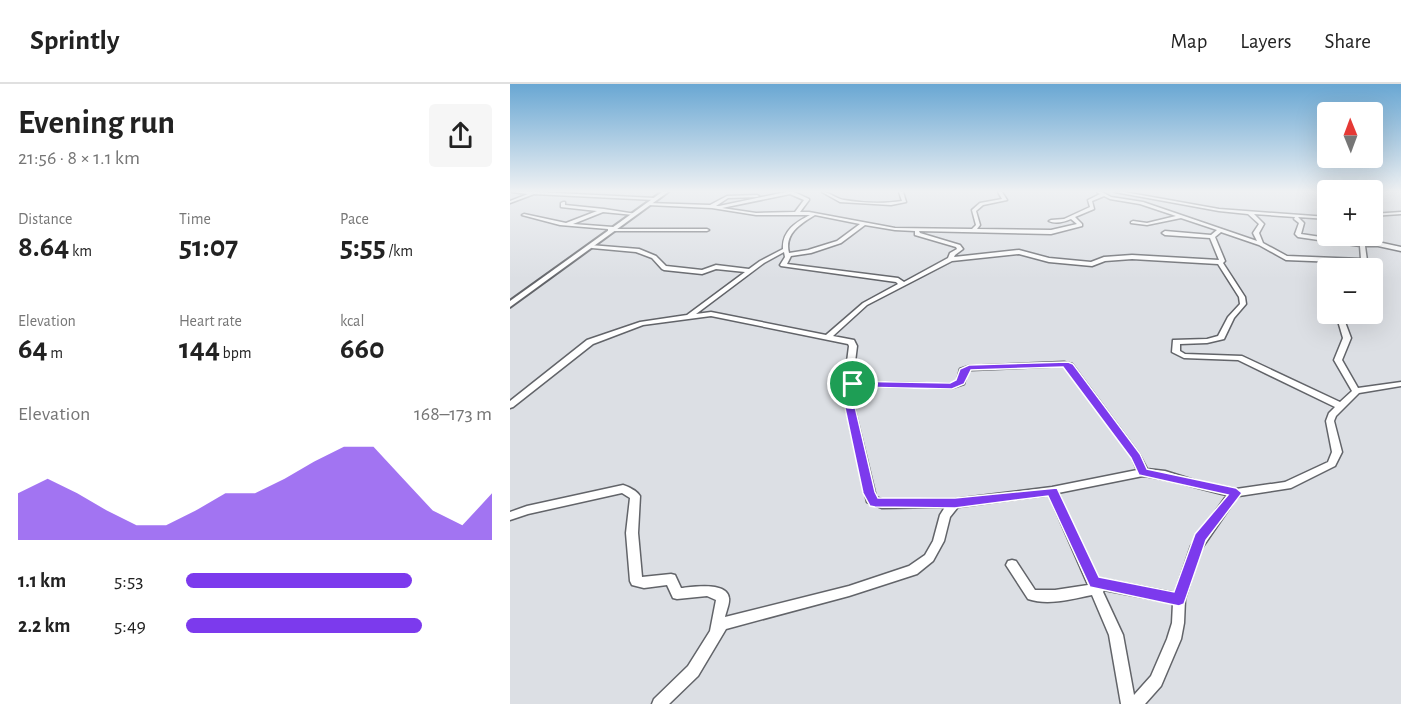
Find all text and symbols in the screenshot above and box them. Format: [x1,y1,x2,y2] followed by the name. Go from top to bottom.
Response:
[30,27,120,55] text: Sprintly
[1171,31,1207,52] text: Map
[1240,31,1291,52] text: Layers
[1324,31,1371,52] text: Share
[1317,102,1383,168] north arrow
[1317,102,1383,324] map controls
[429,104,492,167] button: share
[18,107,175,140] text: Evening run
[18,148,140,168] text: 21:56 · 8 × 1.1 km
[1317,180,1383,246] button: +
[18,211,72,227] text: Distance
[179,211,211,227] text: Time
[340,211,369,227] text: Pace
[18,232,69,262] text: 8.64
[179,232,238,262] text: 51:07
[340,232,386,262] text: 5:55
[69,243,92,259] text: km
[386,243,413,259] text: /km
[1317,258,1383,324] button: −
[18,313,76,329] text: Elevation
[179,313,242,329] text: Heart rate
[340,313,364,329] text: kcal
[18,334,48,364] text: 64
[179,334,220,364] text: 144
[340,334,385,364] text: 660
[48,345,63,361] text: m
[220,345,252,361] text: bpm
[827,358,878,409] pin
[836,367,869,400] icon: arrive
[18,404,90,424] text: Elevation
[414,404,492,424] text: 168–173 m
[18,571,66,591] text: 1.1 km
[114,571,144,591] text: 5:53
[18,616,70,636] text: 2.2 km
[114,616,146,636] text: 5:49

